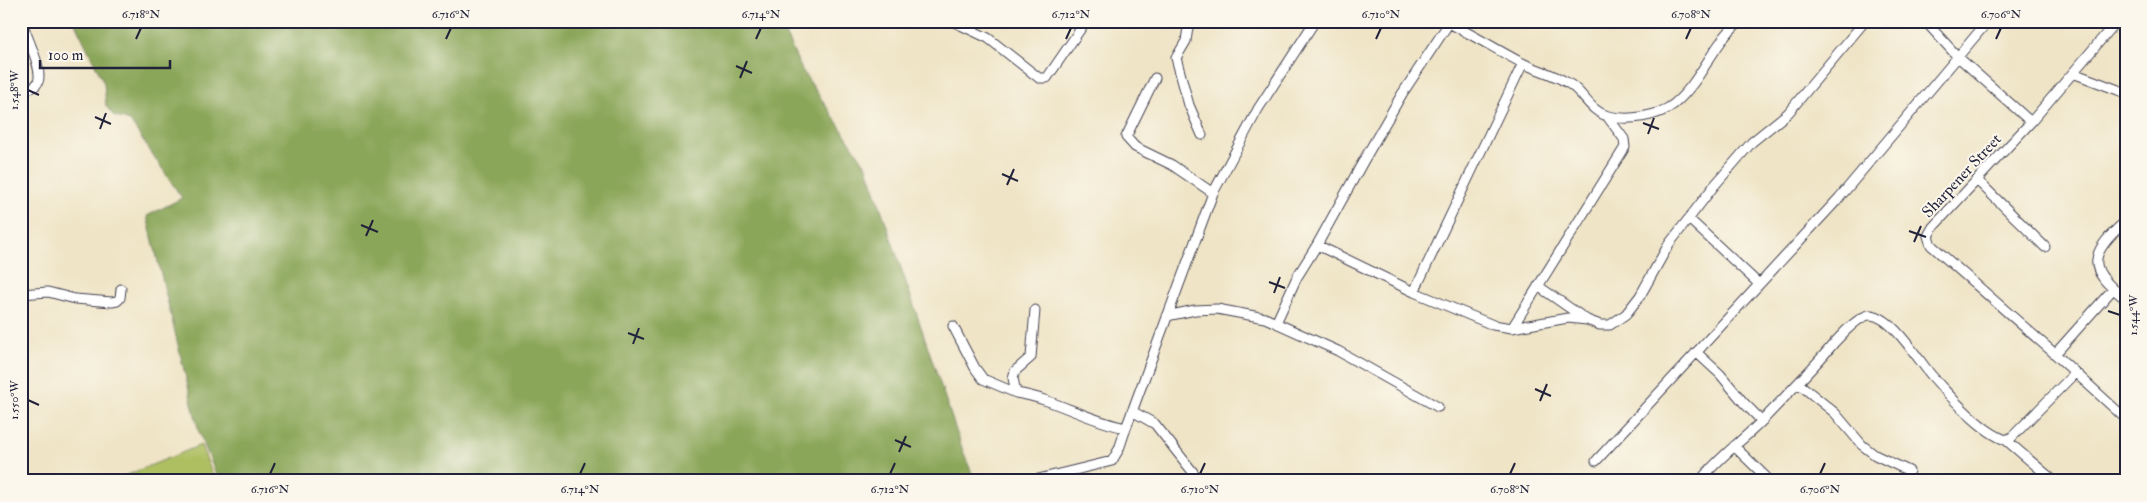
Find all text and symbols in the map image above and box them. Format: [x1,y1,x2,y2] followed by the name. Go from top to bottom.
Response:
[122,7,160,22] text: 6.718°N
[432,7,471,22] text: 6.716°N
[741,7,781,22] text: 6.714°N
[1052,7,1091,22] text: 6.712°N
[1362,7,1401,22] text: 6.710°N
[1671,7,1711,22] text: 6.708°N
[1981,7,2022,22] text: 6.706°N
[40,38,170,70] scale bar
[48,46,84,65] text: 100 m
[7,69,22,110] text: 1.548°W
[1918,130,2006,222] street label: Sharpener Street
[2126,294,2141,335] text: 1.544°W
[7,379,22,420] text: 1.550°W
[251,482,290,497] text: 6.716°N
[560,482,600,497] text: 6.714°N
[871,482,910,497] text: 6.712°N
[1181,482,1220,497] text: 6.710°N
[1490,482,1530,497] text: 6.708°N
[1800,482,1841,497] text: 6.706°N

